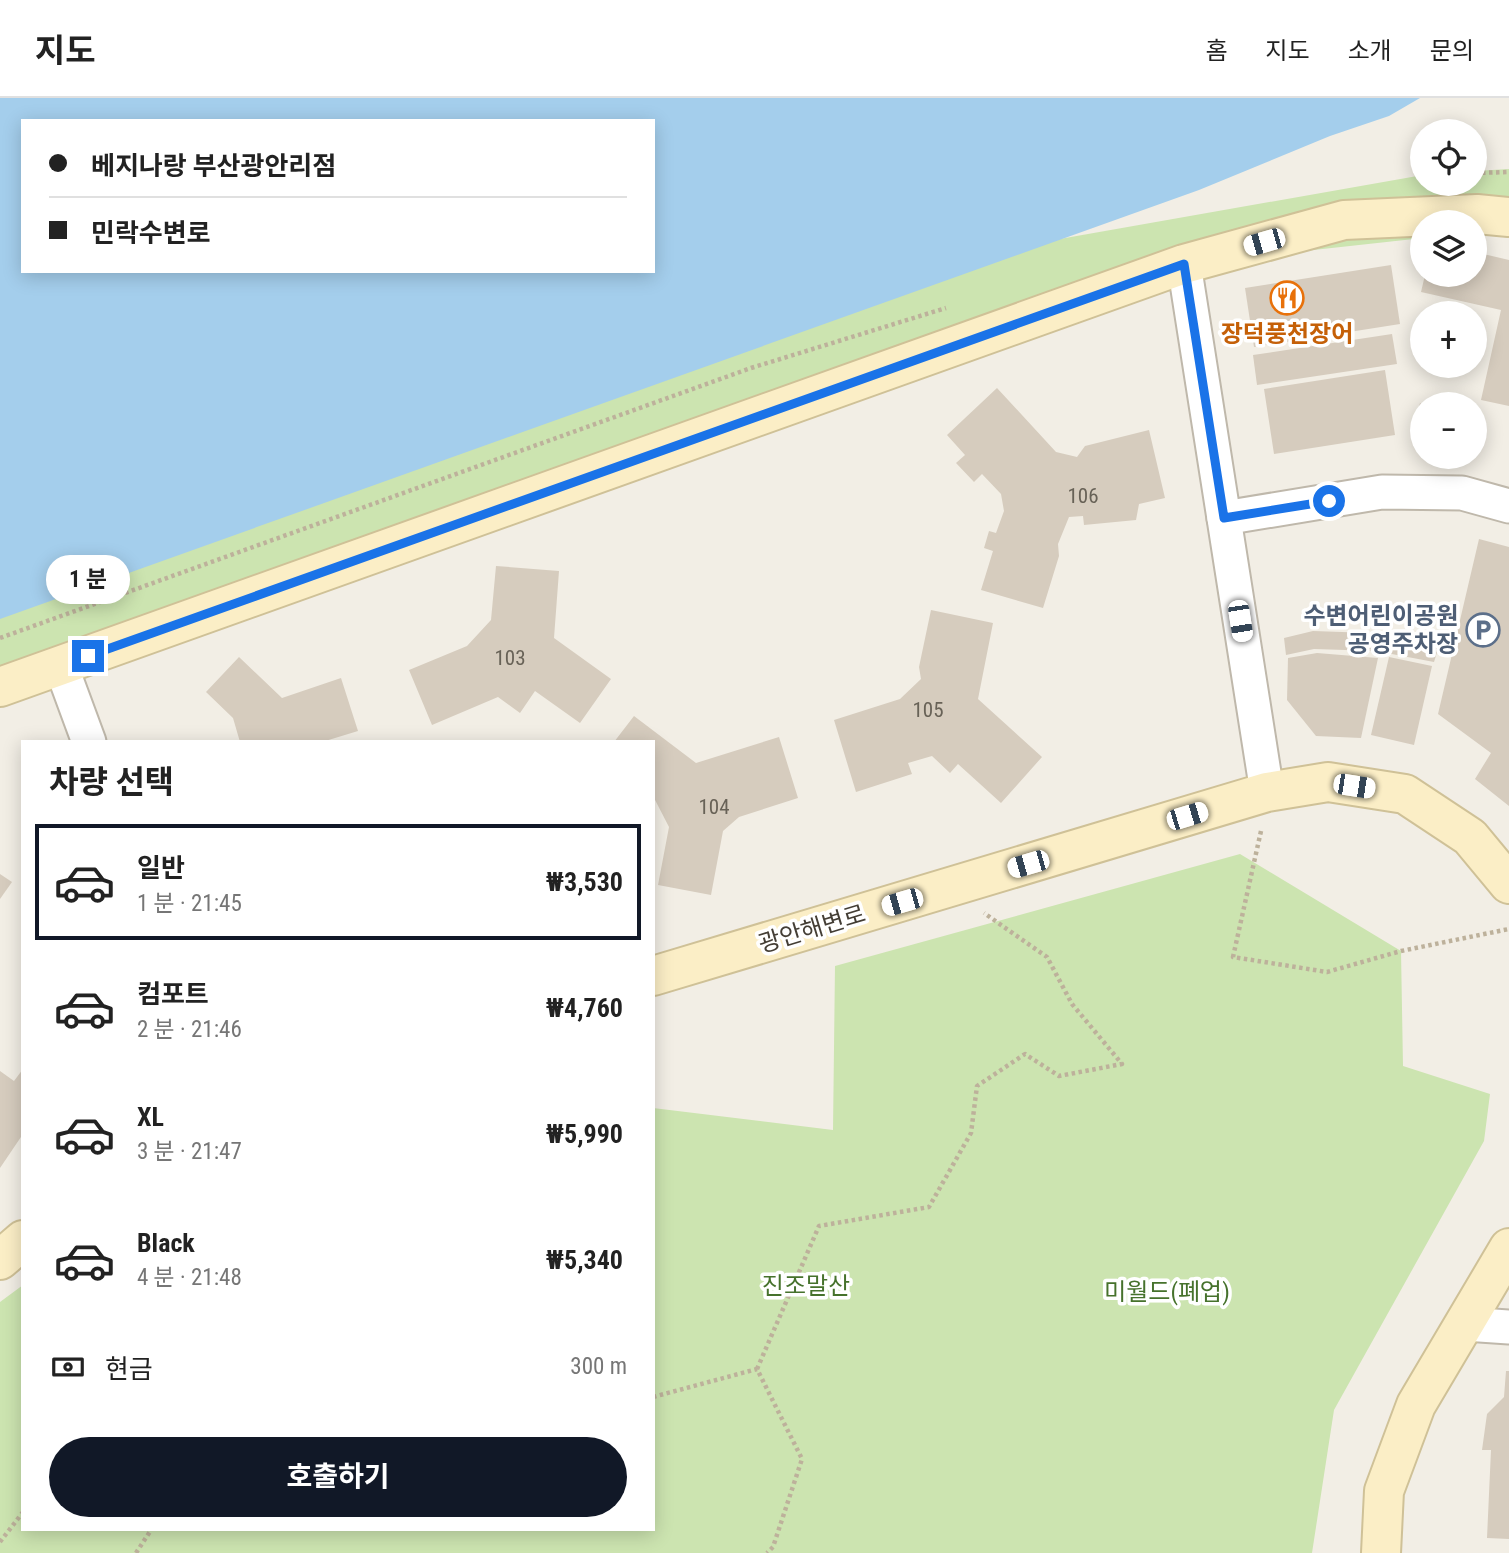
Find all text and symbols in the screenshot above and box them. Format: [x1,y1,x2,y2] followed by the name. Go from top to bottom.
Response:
[35,31,96,70] text: 지도
[1205,37,1227,65] text: 홈
[1265,37,1310,65] text: 지도
[1348,37,1392,65] text: 소개
[1430,37,1474,65] text: 문의
[1410,119,1487,469] map controls
[1410,119,1487,196] button: locate
[91,151,336,181] text: 베지나랑 부산광안리점
[1410,210,1487,287] button: layers
[91,218,211,248] text: 민락수변로
[1241,226,1288,258] car
[1268,279,1306,317] restaurant icon: 장덕풍천장어
[1410,301,1487,378] button: +
[1221,320,1353,348] place label: 장덕풍천장어
[1410,392,1487,469] button: −
[1067,484,1099,508] house number: 106
[1313,485,1345,517] route start
[46,554,130,603] callout: 1 분
[69,566,107,593] text: 1 분
[1227,599,1254,643] car
[1303,602,1458,658] place label: 수변어린이공원 공영주차장
[1464,611,1502,649] parking icon: 수변어린이공원 공영주차장
[72,640,104,672] route end
[494,646,526,670] house number: 103
[912,698,944,722] house number: 105
[49,763,174,801] text: 차량 선택
[1332,772,1377,800] car
[698,795,730,819] house number: 104
[1164,800,1211,832] car
[1005,848,1052,880] car
[53,851,116,914] icon: car
[137,853,185,883] text: 일반
[546,867,623,897] text: ₩3,530
[879,886,926,918] car
[137,890,242,917] text: 1 분 · 21:45
[755,899,869,959] street label: 광안해변로
[53,977,116,1040] icon: car
[137,979,209,1009] text: 컴포트
[546,993,623,1023] text: ₩4,760
[137,1016,242,1043] text: 2 분 · 21:46
[137,1102,164,1132] text: XL
[53,1103,116,1166] icon: car
[546,1119,623,1149] text: ₩5,990
[137,1138,242,1165] text: 3 분 · 21:47
[137,1228,195,1258] text: Black
[53,1229,116,1292] icon: car
[546,1245,623,1275] text: ₩5,340
[137,1264,242,1291] text: 4 분 · 21:48
[762,1272,850,1300] park label: 진조말산
[1104,1278,1230,1306] park label: 미월드(폐업)
[49,1348,87,1386] icon: cash
[570,1353,627,1380] text: 300 m
[105,1354,153,1384] text: 현금
[49,1437,627,1517] button: 호출하기

